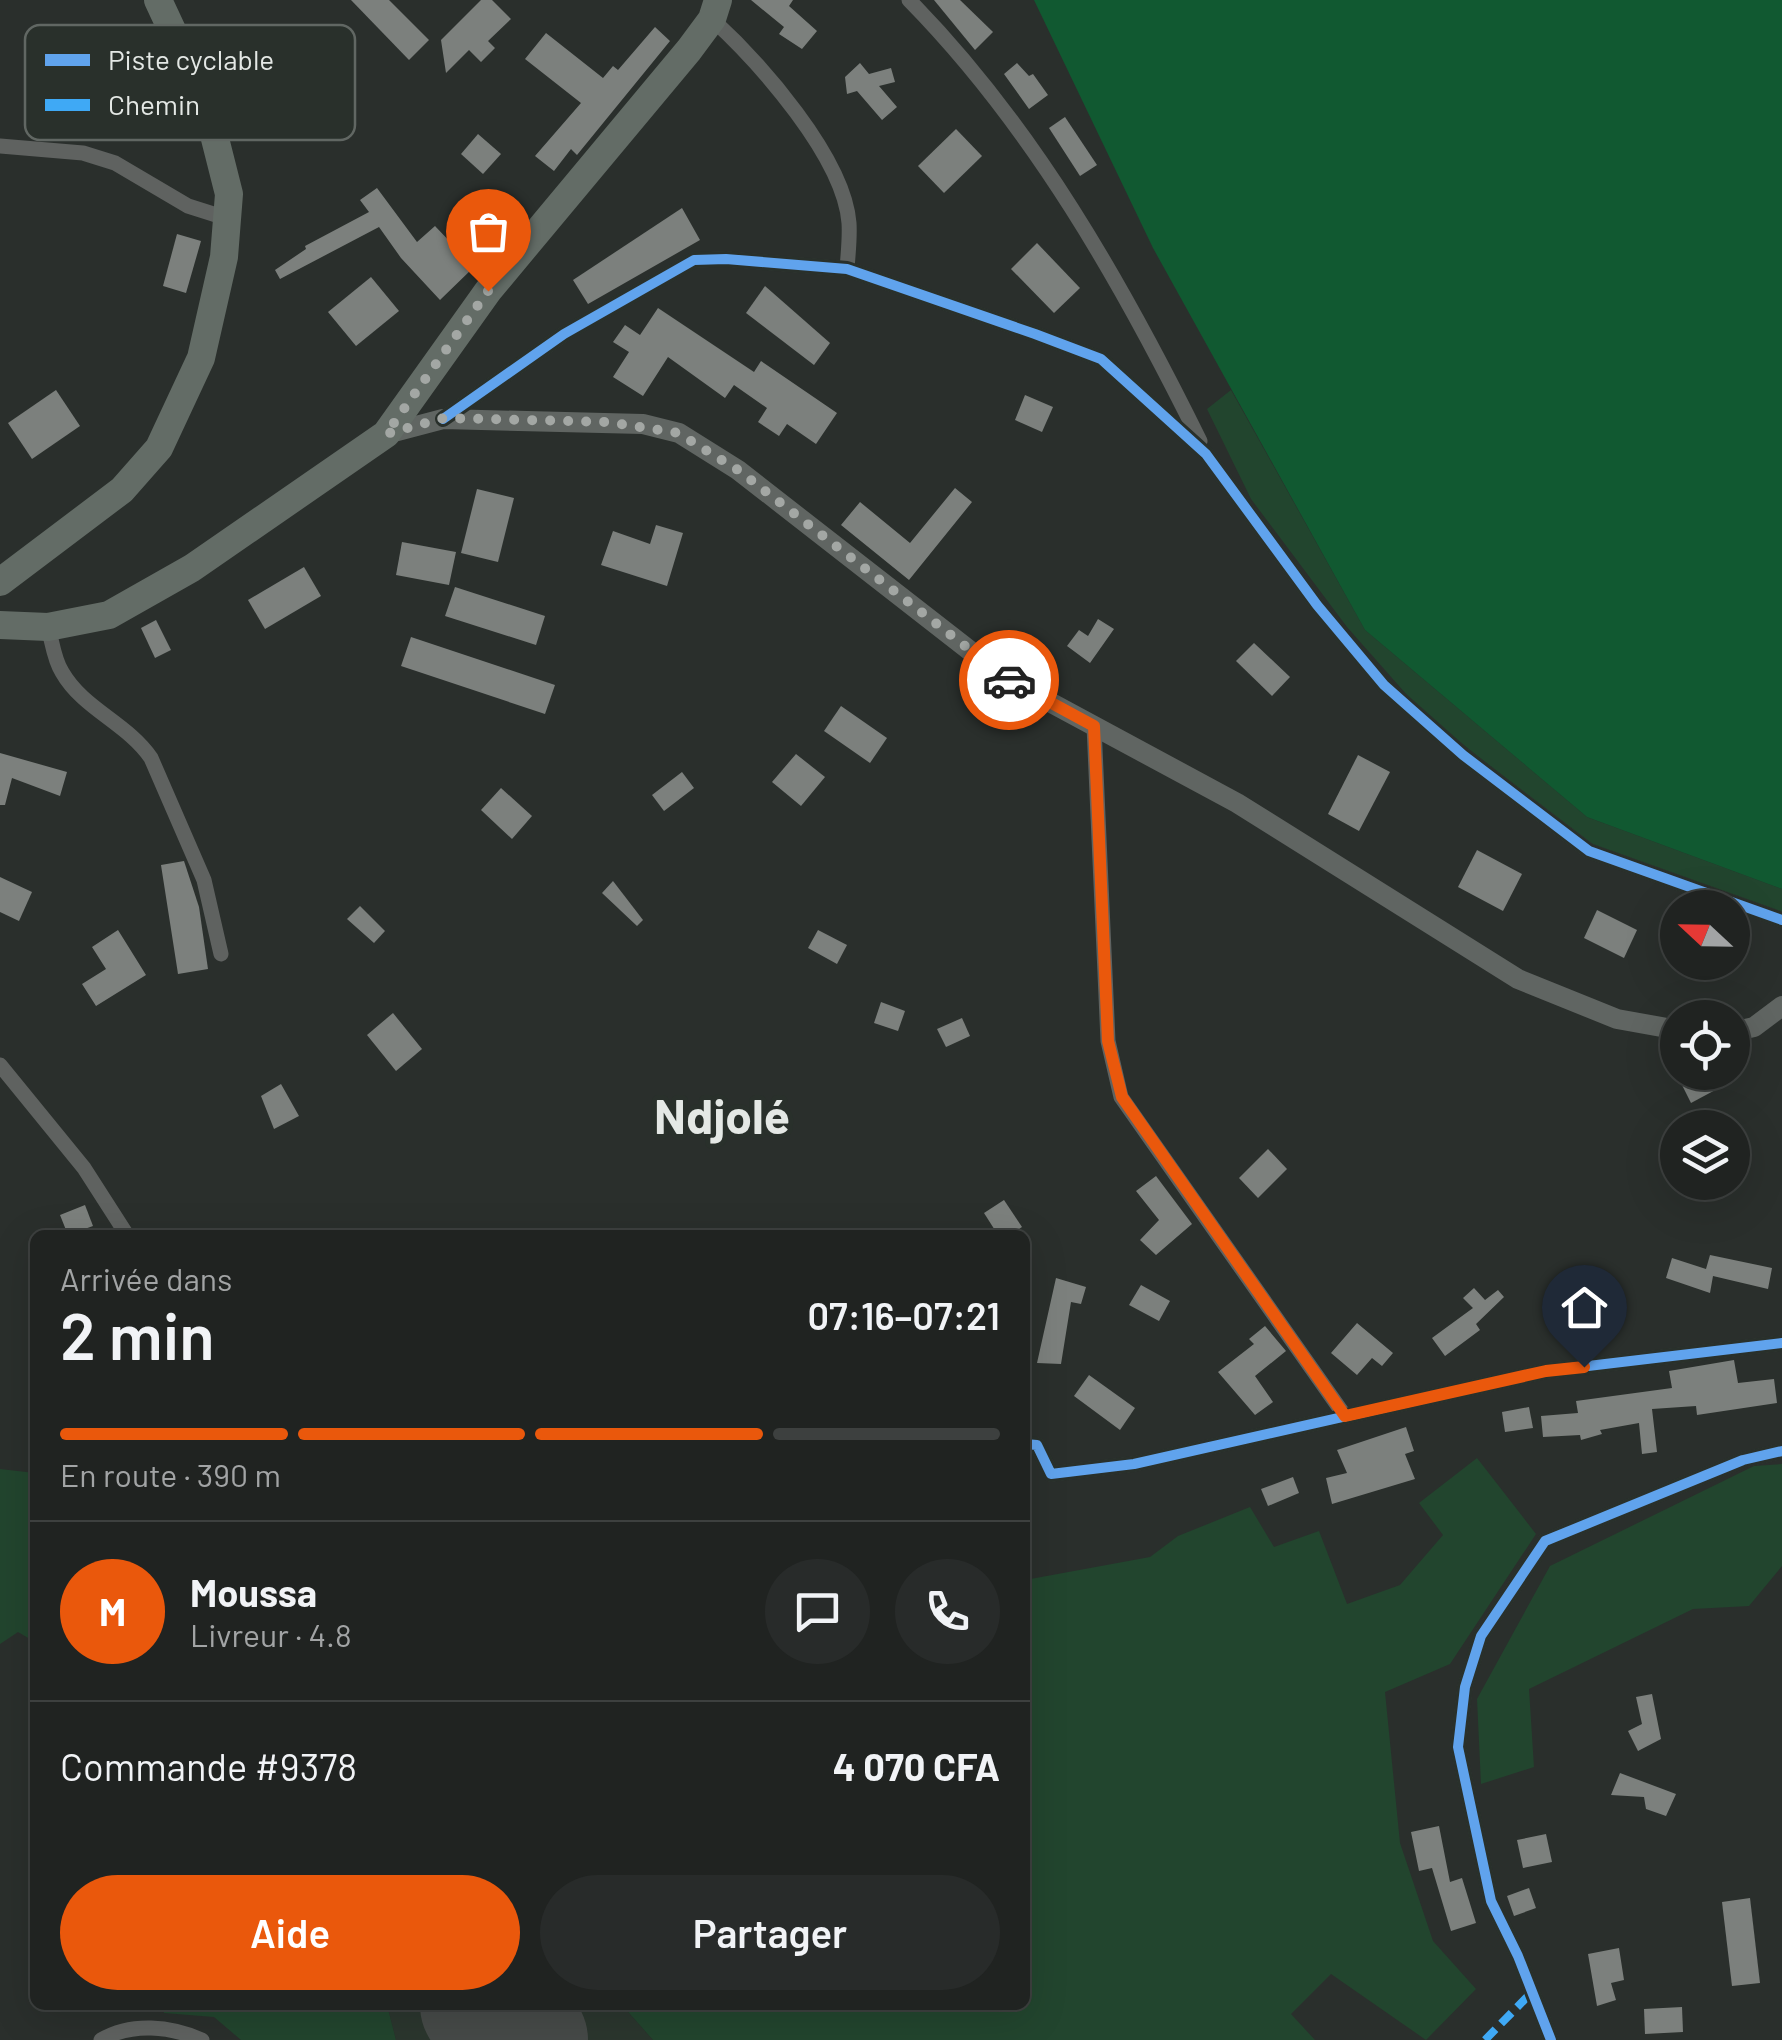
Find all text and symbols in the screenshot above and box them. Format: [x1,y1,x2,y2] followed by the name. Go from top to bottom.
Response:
[25,25,355,140] legend
[108,42,274,76] text: Piste cyclable
[108,87,200,121] text: Chemin
[446,189,531,292] pin
[461,204,516,259] icon: bag
[959,630,1059,730] courier
[982,653,1037,708] icon: car
[1660,890,1750,980] north arrow
[1660,890,1750,1200] map controls
[1660,1000,1750,1090] button: locate
[654,1086,790,1144] district label: Ndjolé
[1660,1110,1750,1200] button: layers
[60,1259,233,1297] text: Arrivée dans
[1542,1265,1627,1368] pin
[1557,1280,1612,1335] icon: home
[807,1292,1000,1338] text: 07:16–07:21
[60,1295,215,1373] text: 2 min
[60,1455,281,1493] text: En route · 390 m
[765,1559,870,1664] button: chat
[895,1559,1000,1664] button: phone
[190,1569,317,1615] text: Moussa
[99,1588,126,1634] text: M
[190,1615,352,1653] text: Livreur · 4.8
[60,1743,357,1789] text: Commande #9378
[833,1743,1000,1789] text: 4 070 CFA
[60,1875,520,1990] button: Aide
[540,1875,1000,1990] button: Partager

